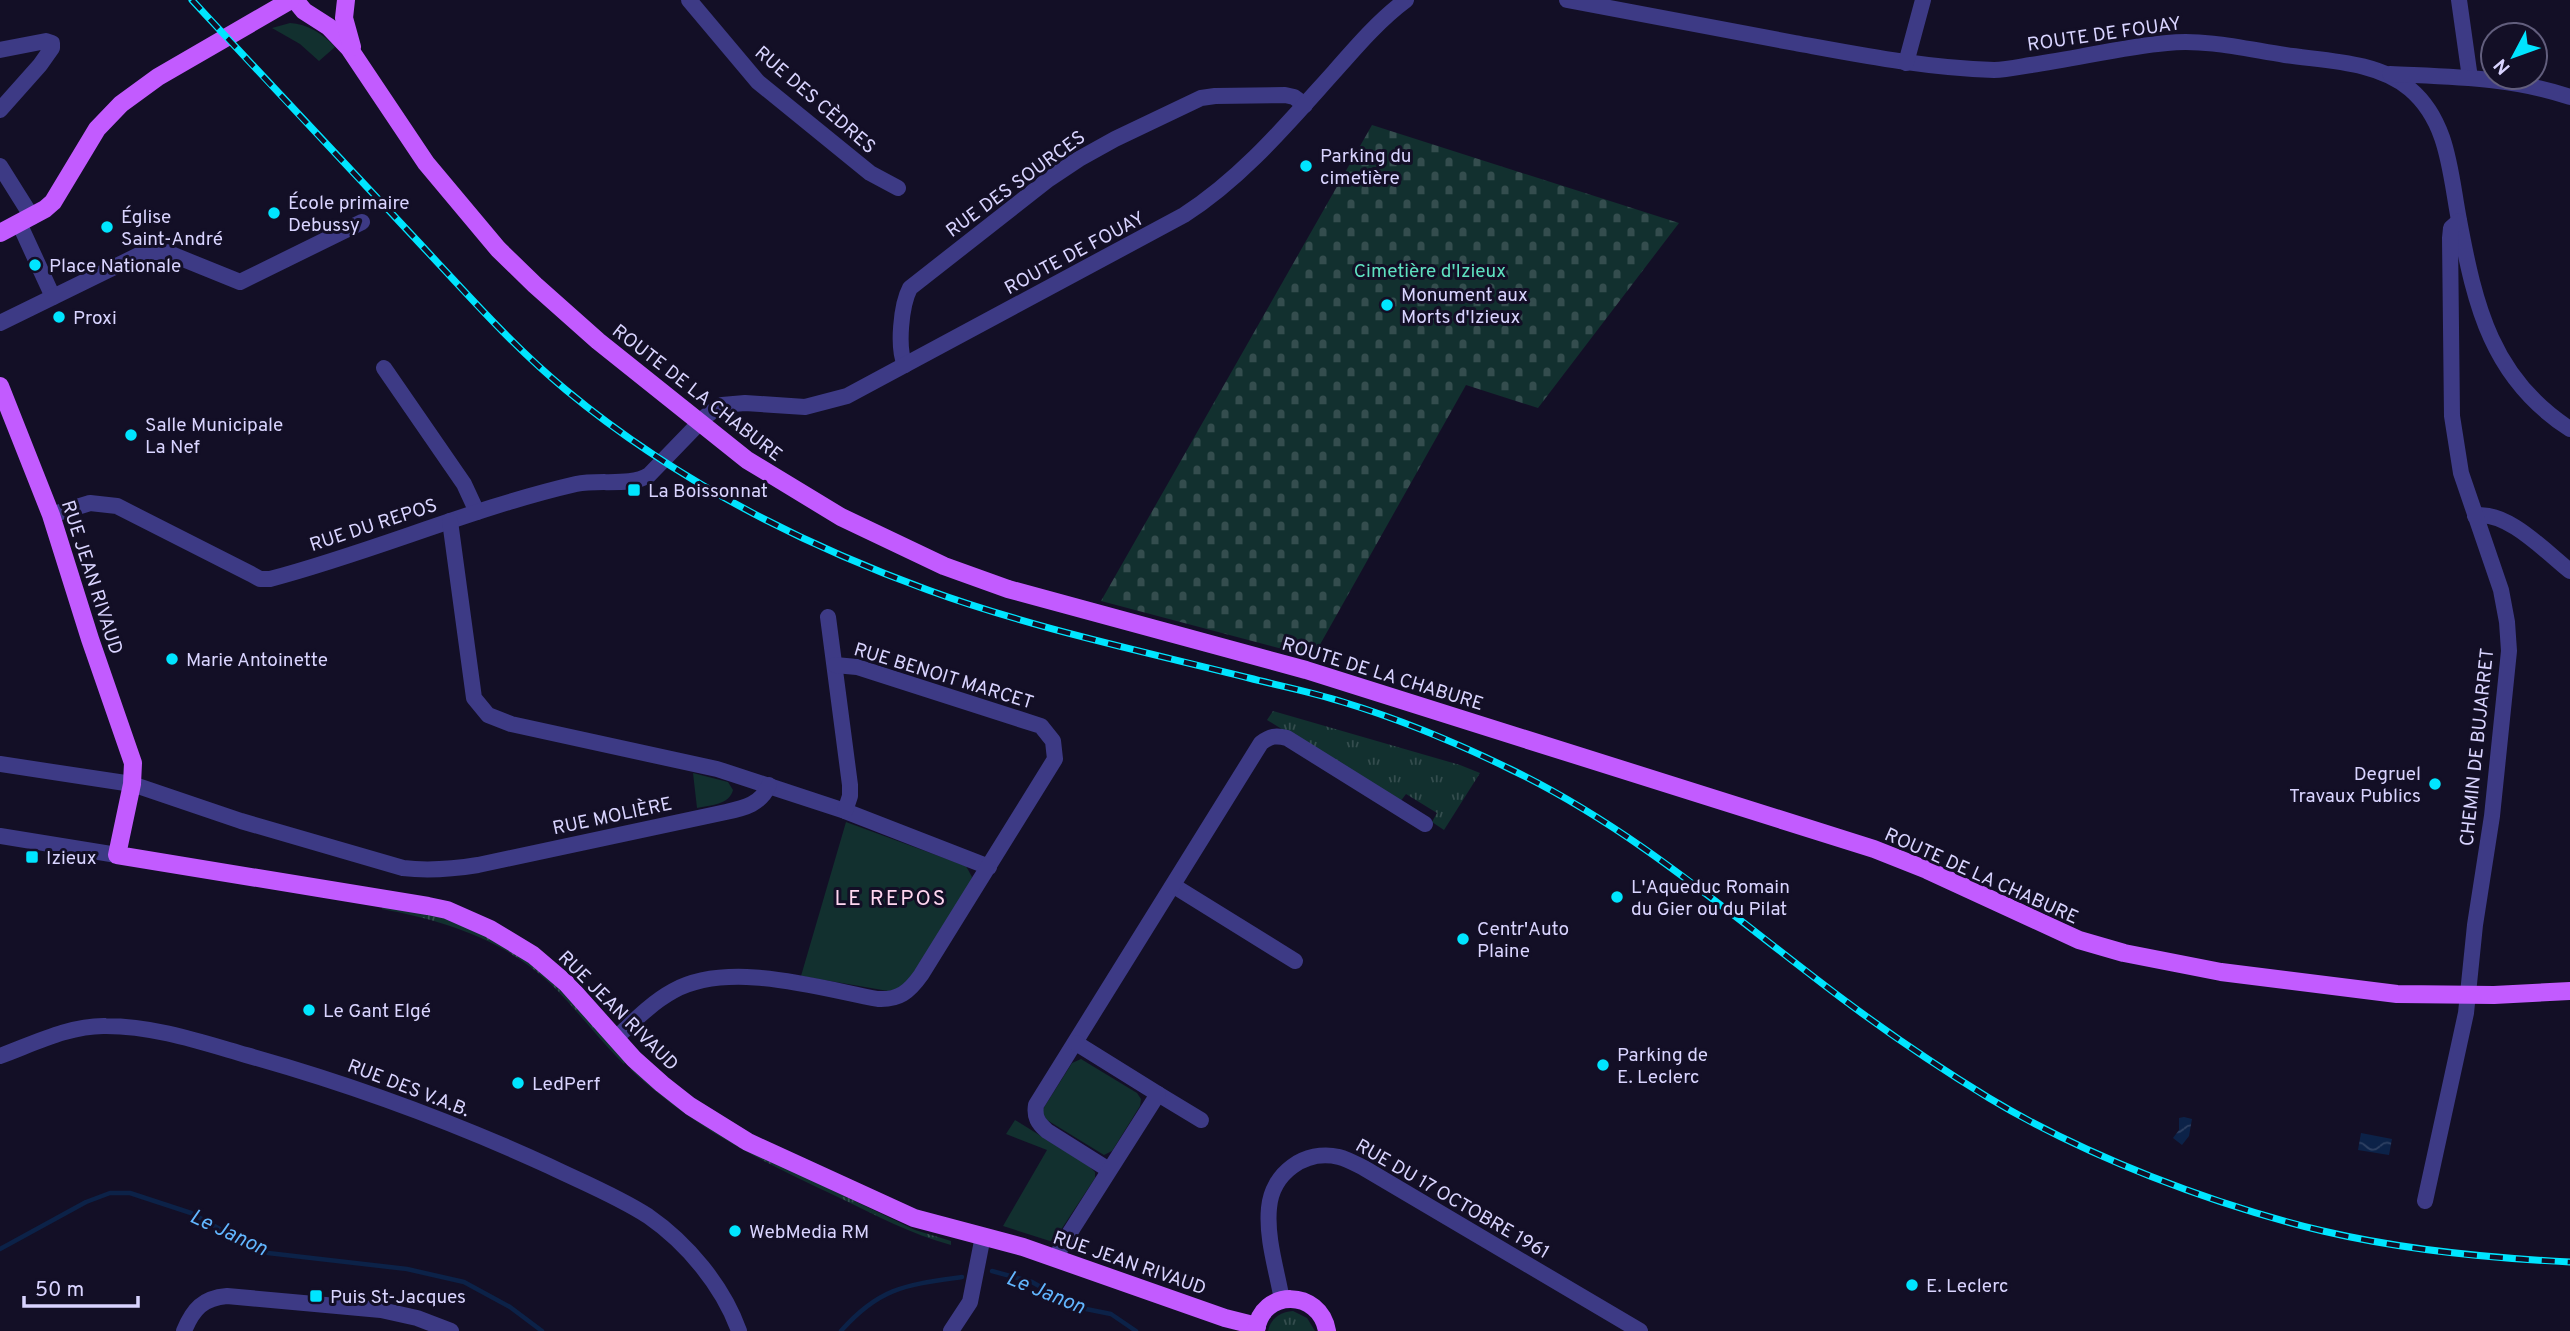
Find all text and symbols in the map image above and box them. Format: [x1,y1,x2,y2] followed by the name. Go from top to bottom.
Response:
[2026,12,2183,58] street label: ROUTE DE FOUAY
[2479,21,2549,91] north arrow
[749,41,881,160] street label: RUE DES CÈDRES
[2489,53,2516,79] text: N
[942,126,1091,243] street label: RUE DES SOURCES
[1320,145,1412,191] place label: Parking du cimetière
[1298,158,1314,174] marker: Parking du cimetière
[288,191,410,238] place label: École primaire Debussy
[121,205,223,252] place label: Église Saint-André
[266,205,282,221] marker: École primaire Debussy
[1001,207,1149,301] street label: ROUTE DE FOUAY
[99,219,115,235] marker: Église Saint-André
[49,255,181,279] place label: Place Nationale
[27,257,43,273] marker: Place Nationale
[1354,260,1506,284] park label: Cimetière d'Izieux
[1401,284,1528,330] place label: Monument aux Morts d'Izieux
[1379,297,1395,313] marker: Monument aux Morts d'Izieux
[73,307,117,331] place label: Proxi
[51,309,67,325] marker: Proxi
[607,320,787,468] street label: ROUTE DE LA CHABURE
[145,414,283,460] place label: Salle Municipale La Nef
[123,427,139,443] marker: Salle Municipale La Nef
[648,480,768,504] place label: La Boissonnat
[626,482,642,498] marker: La Boissonnat
[307,494,441,558] street label: RUE DU REPOS
[55,498,127,658] street label: RUE JEAN RIVAUD
[1279,633,1486,717] street label: ROUTE DE LA CHABURE
[851,638,1036,716] street label: RUE BENOIT MARCET
[2456,647,2500,847] street label: CHEMIN DE BUJARRET
[186,649,328,673] place label: Marie Antoinette
[164,651,180,667] marker: Marie Antoinette
[2289,763,2421,809] place label: Degruel Travaux Publics
[2427,776,2443,792] marker: Degruel Travaux Publics
[550,792,674,841] street label: RUE MOLIÈRE
[1881,823,2082,930] street label: ROUTE DE LA CHABURE
[46,847,97,871] place label: Izieux
[24,849,40,865] marker: Izieux
[1631,876,1790,922] place label: L'Aqueduc Romain du Gier ou du Pilat
[835,886,947,913] district label: LE REPOS
[1609,889,1625,905] marker: L'Aqueduc Romain du Gier ou du Pilat
[1477,918,1569,964] place label: Centr'Auto Plaine
[1455,931,1471,947] marker: Centr'Auto Plaine
[552,946,683,1077] street label: RUE JEAN RIVAUD
[323,1000,431,1024] place label: Le Gant Elgé
[301,1002,317,1018] marker: Le Gant Elgé
[1617,1044,1708,1090] place label: Parking de E. Leclerc
[344,1055,473,1123] street label: RUE DES V.A.B.
[1595,1057,1611,1073] marker: Parking de E. Leclerc
[532,1073,601,1097] place label: LedPerf
[510,1075,526,1091] marker: LedPerf
[1351,1134,1553,1265] street label: RUE DU 17 OCTOBRE 1961
[185,1204,272,1263] water label: Le Janon
[749,1221,869,1245] place label: WebMedia RM
[727,1223,743,1239] marker: WebMedia RM
[1050,1226,1209,1301] street label: RUE JEAN RIVAUD
[24,1264,138,1308] scale bar
[1002,1265,1089,1322] water label: Le Janon
[1926,1275,2009,1299] place label: E. Leclerc
[35,1277,84,1304] text: 50 m
[1904,1277,1920,1293] marker: E. Leclerc
[330,1286,466,1310] place label: Puis St-Jacques
[308,1288,324,1304] marker: Puis St-Jacques

